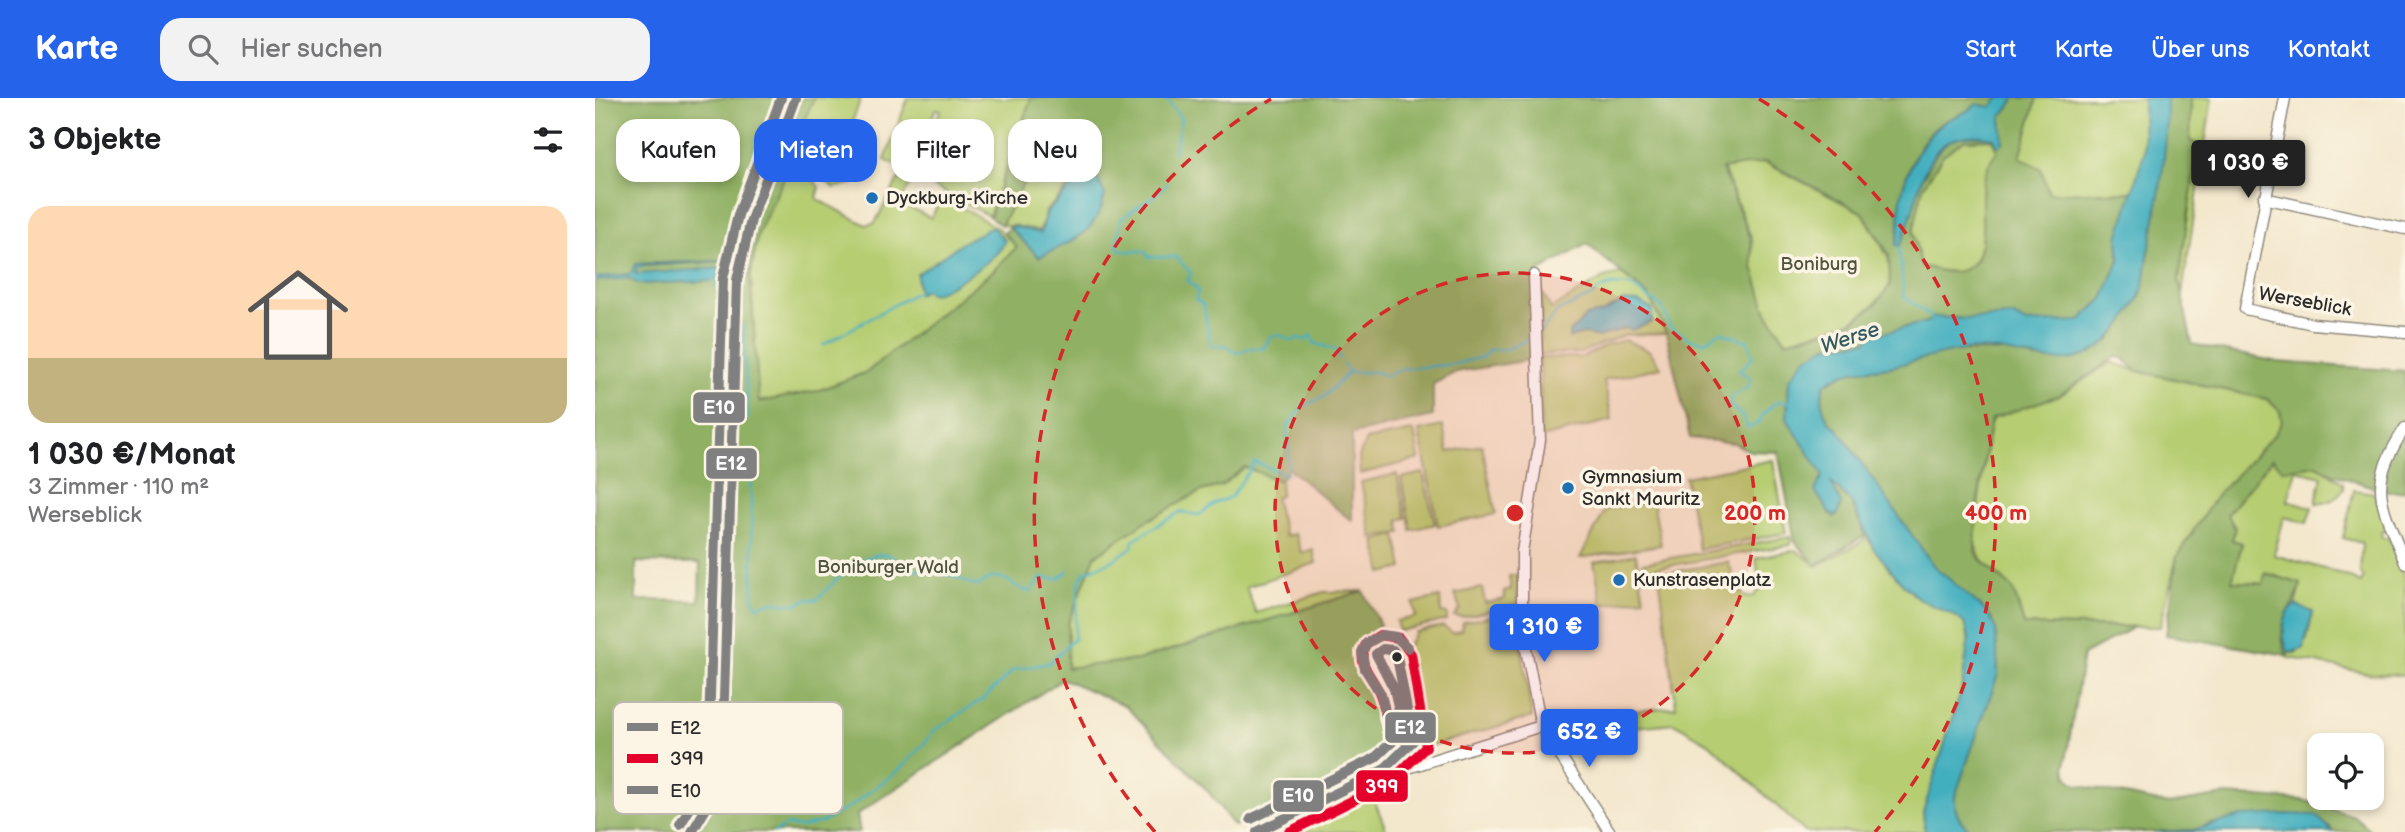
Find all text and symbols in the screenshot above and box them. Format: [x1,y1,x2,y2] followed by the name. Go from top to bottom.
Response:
[160,18,650,81] search box
[35,29,118,69] text: Karte
[184,30,222,68] icon: search
[240,34,383,65] text: Hier suchen
[1965,35,2016,64] text: Start
[2054,35,2113,64] text: Karte
[2151,35,2250,64] text: Über uns
[2288,35,2370,64] text: Kontakt
[616,119,740,182] chip: Kaufen
[754,119,877,182] chip: Mieten
[891,119,994,182] chip: Filter
[1008,119,1102,182] chip: Neu
[529,121,567,159] icon: filters
[28,122,161,158] text: 3 Objekte
[2183,140,2313,200] pin: 1 030 €
[2207,149,2289,177] text: 1 030 €
[886,187,1028,210] place label: Dyckburg-Kirche
[864,190,880,206] marker: Dyckburg-Kirche
[235,252,361,378] icon: home
[1780,253,1858,276] park label: Boniburg
[2257,283,2354,322] street label: Werseblick
[1817,317,1883,359] water label: Werse
[692,391,746,424] line badge: E10
[703,397,735,420] text: E10
[28,437,236,473] text: 1 030 €/Monat
[705,447,758,480] line badge: E12
[715,453,747,476] text: E12
[1582,466,1701,511] place label: Gymnasium Sankt Mauritz
[28,473,209,501] text: 3 Zimmer · 110 m²
[1560,480,1576,496] marker: Gymnasium Sankt Mauritz
[28,501,142,529] text: Werseblick
[1503,501,1527,525] centre of rings
[1724,501,1786,526] text: 200 m
[1965,501,2027,526] text: 400 m
[817,556,959,579] park label: Boniburger Wald
[1633,569,1772,592] place label: Kunstrasenplatz
[1611,572,1627,588] marker: Kunstrasenplatz
[1479,604,1609,664] pin: 1 310 €
[1506,613,1582,641] text: 1 310 €
[1390,650,1404,664] unlabelled marker
[613,702,843,814] legend
[1540,710,1638,769] pin: 652 €
[1384,711,1437,744] line badge: E12
[670,717,702,740] text: E12
[1394,717,1426,740] text: E12
[1557,718,1621,746] text: 652 €
[2307,733,2384,810] map controls
[2307,733,2384,810] button: locate
[670,748,704,771] text: 399
[1355,769,1409,803] line badge: 399
[1365,776,1399,799] text: 399
[1272,779,1325,813] line badge: E10
[670,780,701,803] text: E10
[1282,785,1314,808] text: E10

